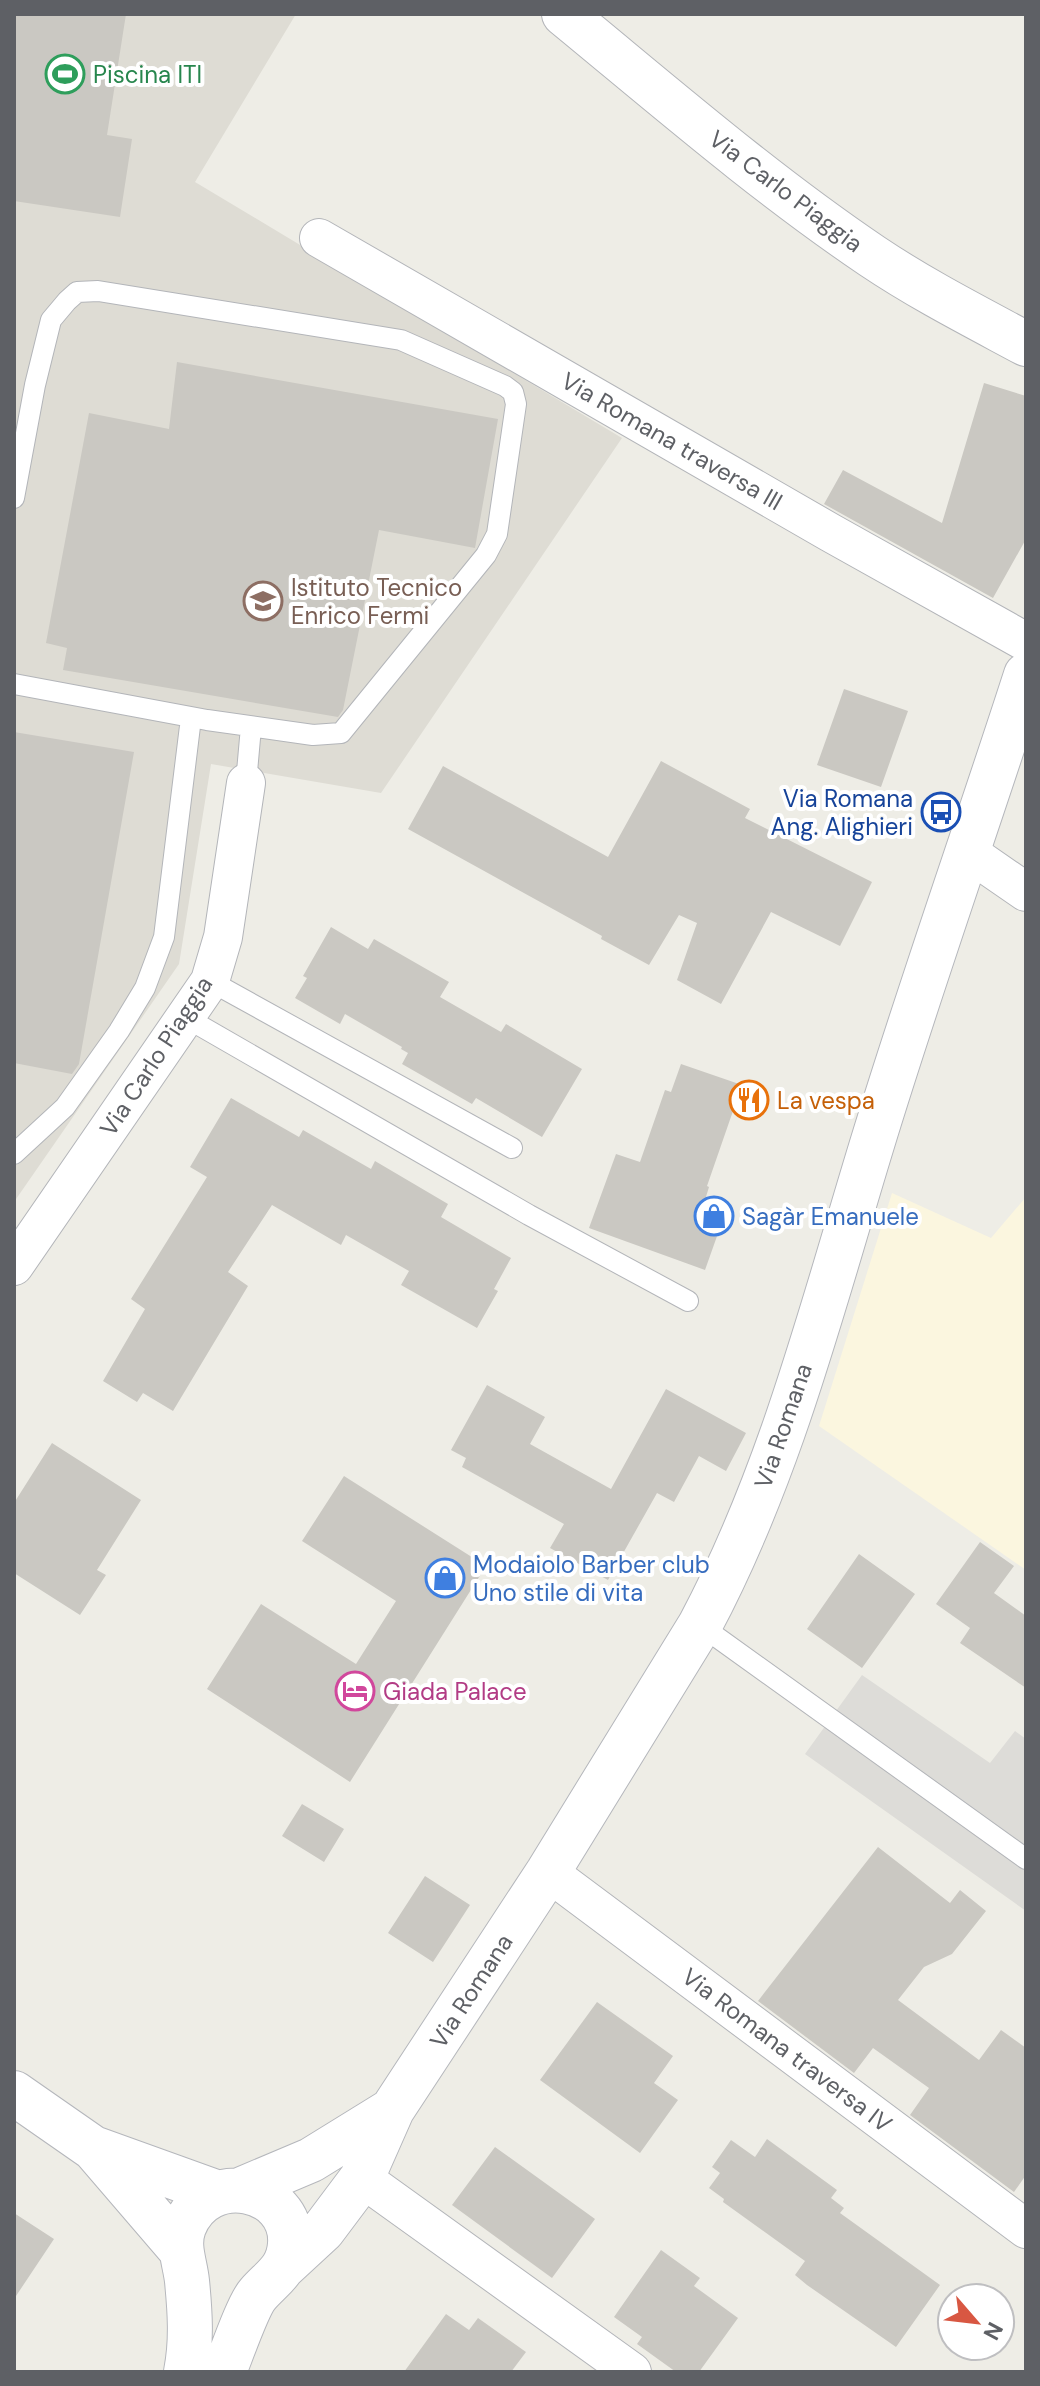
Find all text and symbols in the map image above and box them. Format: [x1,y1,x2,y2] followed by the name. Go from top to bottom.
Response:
[44,53,86,95] sports icon: Piscina ITI
[93,59,202,90] place label: Piscina ITI
[703,123,869,259] street label: Via Carlo Piaggia
[556,365,788,517] street label: Via Romana traversa III
[291,572,462,631] place label: Istituto Tecnico Enrico Fermi
[242,580,284,622] school or university icon: Istituto Tecnico Enrico Fermi
[770,783,913,842] place label: Via Romana Ang. Alighieri
[920,791,962,833] bus stop icon: Via Romana Ang. Alighieri
[93,970,219,1142] street label: Via Carlo Piaggia
[728,1079,770,1121] restaurant icon: La vespa
[777,1085,875,1116] place label: La vespa
[693,1195,735,1237] shop icon: Sagàr Emanuele
[742,1201,919,1232] place label: Sagàr Emanuele
[747,1359,819,1493] street label: Via Romana
[473,1549,710,1608] place label: Modaiolo Barber club Uno stile di vita
[424,1557,466,1599] shop icon: Modaiolo Barber club Uno stile di vita
[334,1670,376,1712] hotel icon: Giada Palace
[383,1676,527,1707] place label: Giada Palace
[423,1928,519,2054] street label: Via Romana
[676,1961,898,2139] street label: Via Romana traversa IV
[936,2282,1016,2362] north arrow
[977,2317,1010,2345] text: N

